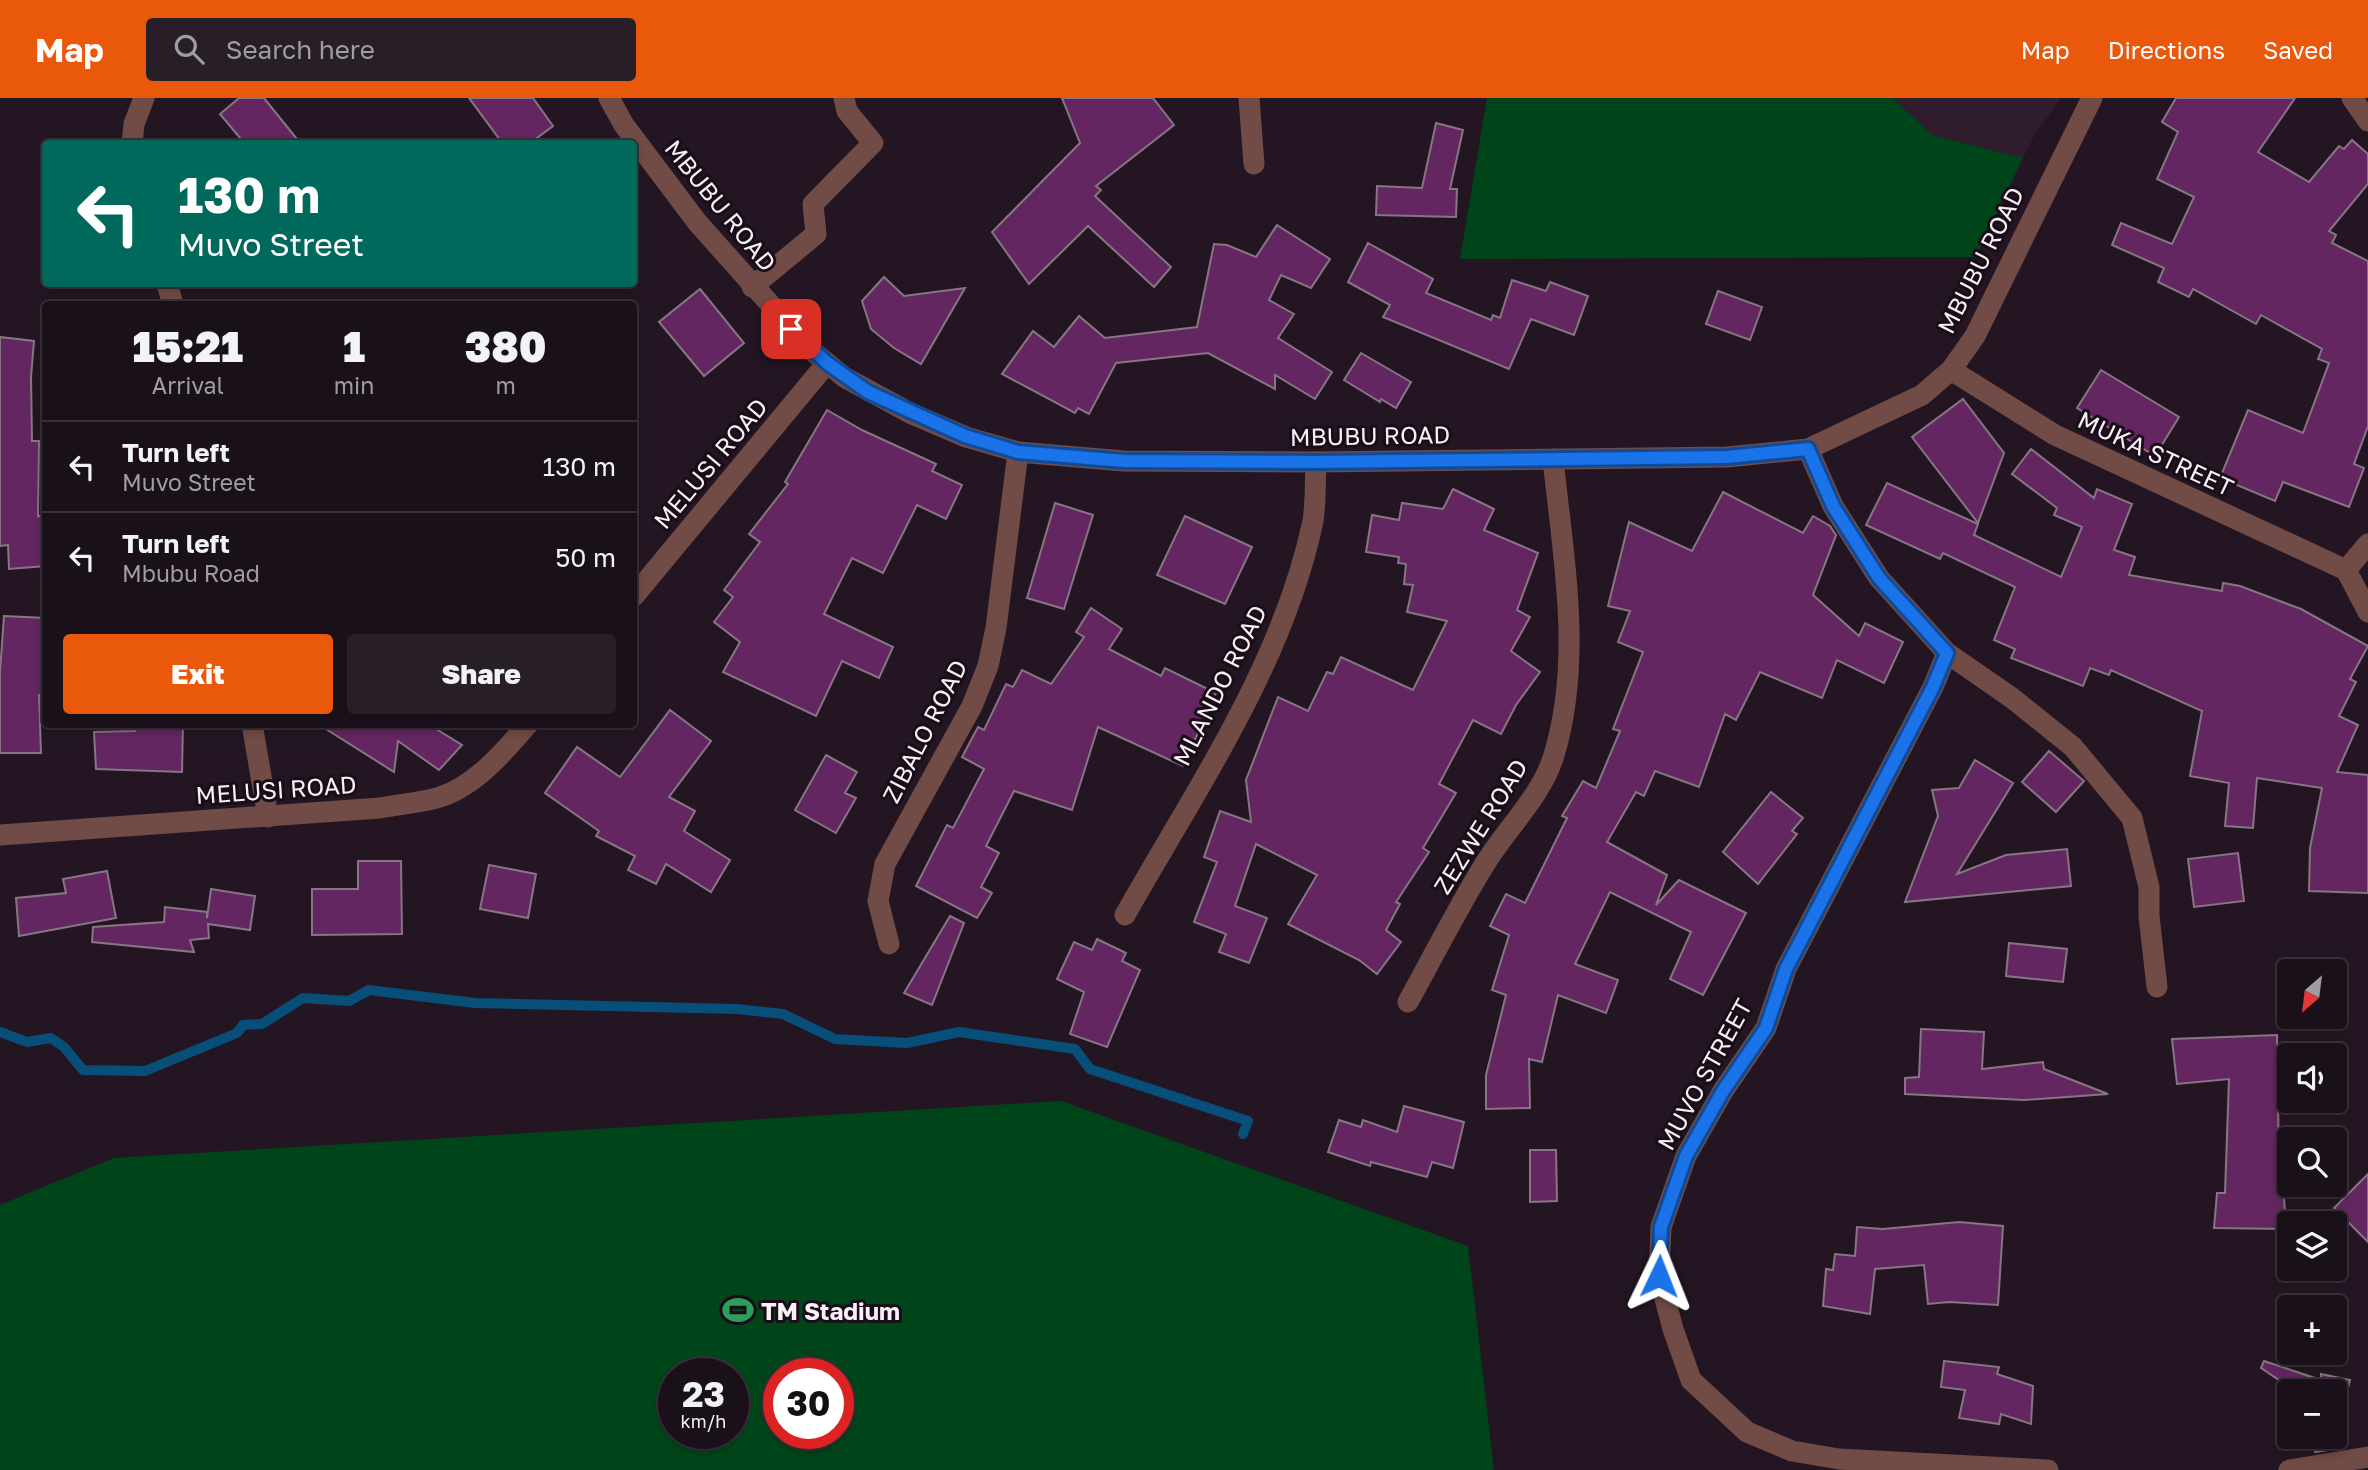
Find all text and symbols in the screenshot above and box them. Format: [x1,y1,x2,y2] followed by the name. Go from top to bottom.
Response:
[146,18,636,81] search box
[35,30,104,69] text: Map
[170,30,208,68] icon: search
[226,34,375,65] text: Search here
[2021,35,2070,64] text: Map
[2108,35,2225,64] text: Directions
[2263,35,2333,64] text: Saved
[659,134,783,276] street label: MBUBU ROAD
[178,165,320,224] text: 130 m
[63,168,154,259] icon: left
[1931,182,2029,338] street label: MBUBU ROAD
[178,225,364,263] text: Muvo Street
[761,299,821,359] pin
[772,310,810,348] icon: arrive
[132,321,243,371] text: 15:21
[343,321,365,371] text: 1
[465,321,547,371] text: 380
[152,371,224,399] text: Arrival
[334,371,374,399] text: min
[495,371,516,399] text: m
[647,392,773,534] street label: MELUSI ROAD
[2074,404,2238,502] street label: MUKA STREET
[1290,419,1450,451] street label: MBUBU ROAD
[122,437,230,468] text: Turn left
[63,448,101,486] icon: left
[543,451,616,482] text: 130 m
[122,468,256,496] text: Muvo Street
[122,528,230,559] text: Turn left
[63,539,101,577] icon: left
[555,542,616,573] text: 50 m
[122,559,260,587] text: Mbubu Road
[1166,600,1272,770] street label: MLANDO ROAD
[63,634,333,714] button: Exit
[347,634,616,714] button: Share
[876,655,972,807] street label: ZIBALO ROAD
[1427,753,1533,899] street label: ZEZWE ROAD
[195,769,357,809] street label: MELUSI ROAD
[2277,959,2347,1029] north arrow
[2277,959,2347,1449] map controls
[1651,993,1758,1155] street label: MUVO STREET
[2277,1043,2347,1113] button: sound
[2277,1127,2347,1197] button: search
[2277,1211,2347,1281] button: layers
[1622,1239,1696,1313] position arrow
[721,1293,755,1327] sports icon: TM Stadium
[2277,1295,2347,1365] button: +
[761,1296,900,1325] place label: TM Stadium
[763,1358,854,1449] speed limit sign: 30
[682,1373,725,1415] text: 23
[2277,1379,2347,1449] button: −
[681,1410,726,1432] text: km/h

